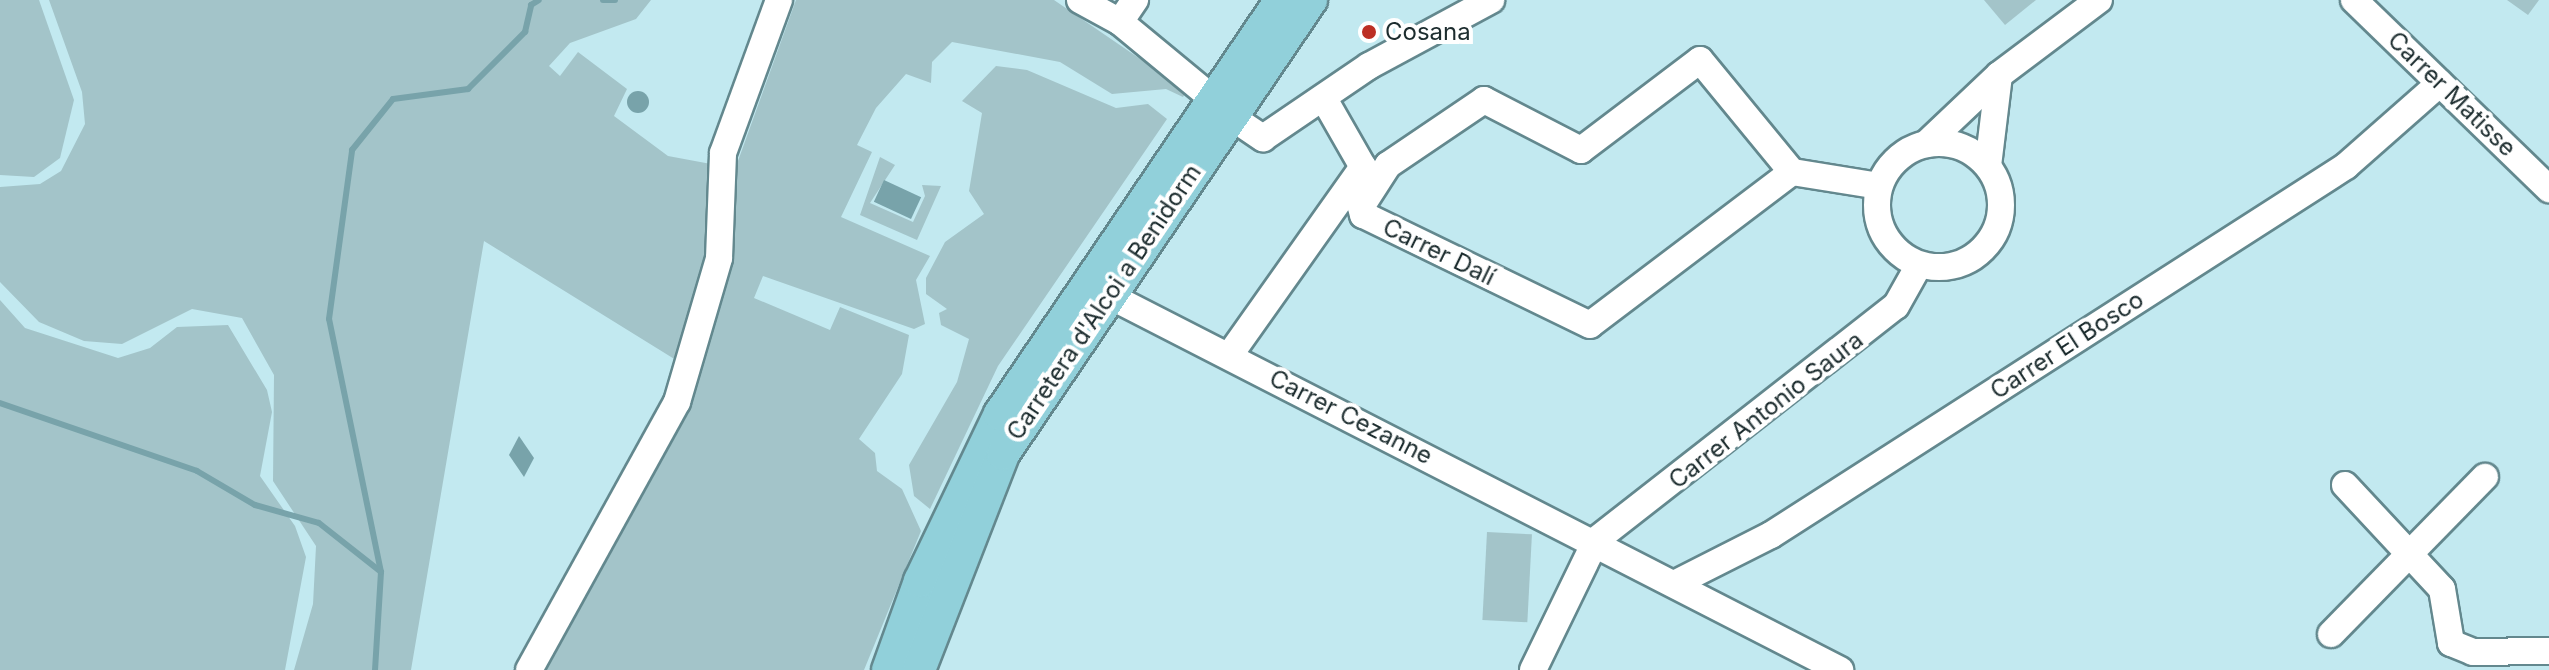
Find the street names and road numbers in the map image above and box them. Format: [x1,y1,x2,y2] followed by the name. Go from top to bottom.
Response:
[2382,26,2522,162] street label: Carrer Matisse
[1001,159,1207,445] street label: Carretera d'Alcoi a Benidorm
[1378,212,1500,292] street label: Carrer Dalí
[1985,285,2149,405] street label: Carrer El Bosco
[1663,325,1869,495] street label: Carrer Antonio Saura
[1265,364,1437,470] street label: Carrer Cezanne

